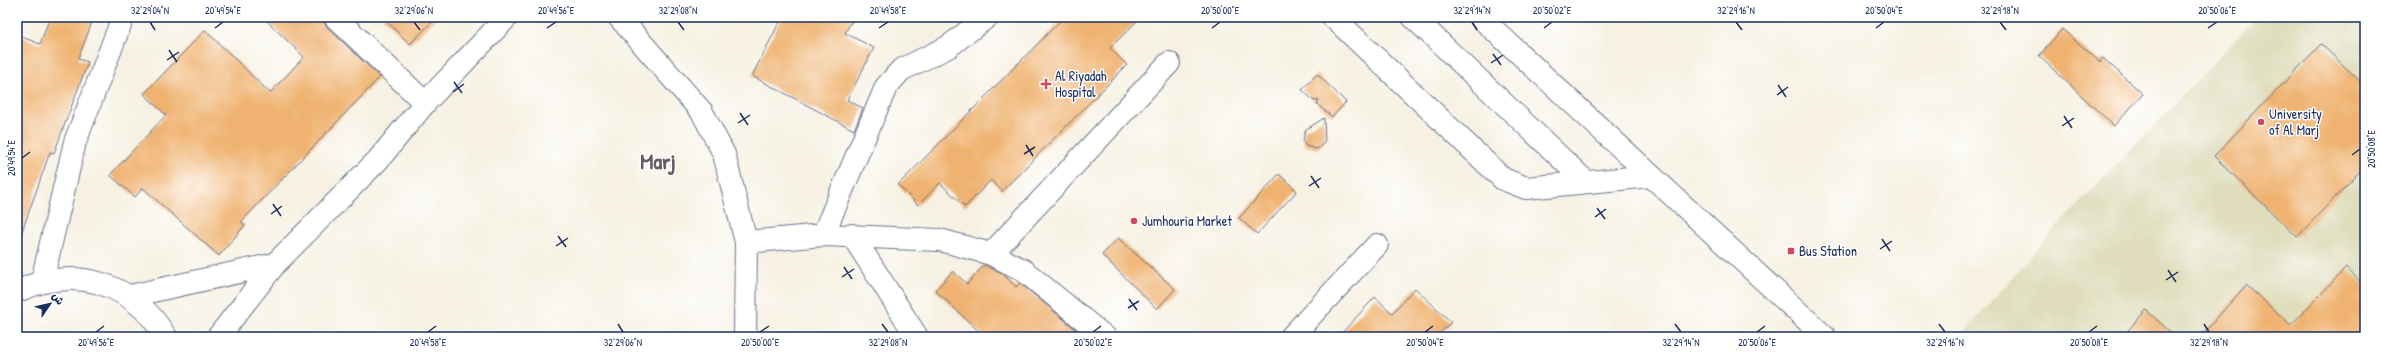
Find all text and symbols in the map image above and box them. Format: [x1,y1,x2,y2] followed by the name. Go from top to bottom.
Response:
[131,4,169,17] text: 32°29'04"N
[205,4,242,17] text: 20°49'54"E
[395,4,433,17] text: 32°29'06"N
[538,4,575,17] text: 20°49'56"E
[659,4,697,17] text: 32°29'08"N
[870,4,907,17] text: 20°49'58"E
[1201,4,1240,17] text: 20°50'00"E
[1453,4,1491,17] text: 32°29'14"N
[1533,4,1572,17] text: 20°50'02"E
[1717,4,1755,17] text: 32°29'16"N
[1865,4,1903,17] text: 20°50'04"E
[1981,4,2019,17] text: 32°29'18"N
[2198,4,2236,17] text: 20°50'06"E
[1055,66,1107,102] place label: Al Riyadah Hospital
[1040,78,1052,90] marker: Al Riyadah Hospital
[2269,104,2322,140] place label: University of Al Marj
[2256,117,2266,127] marker: University of Al Marj
[2365,129,2378,168] text: 20°50'08"E
[5,139,18,176] text: 20°49'54"E
[640,146,676,176] district label: Marj
[1142,211,1232,230] place label: Jumhouria Market
[1129,216,1139,226] marker: Jumhouria Market
[1799,241,1857,260] place label: Bus Station
[1786,246,1796,256] marker: Bus Station
[30,284,70,324] north arrow
[49,289,67,307] text: ش
[78,336,115,349] text: 20°49'56"E
[410,336,447,349] text: 20°49'58"E
[604,336,642,349] text: 32°29'06"N
[741,336,780,349] text: 20°50'00"E
[869,336,907,349] text: 32°29'08"N
[1074,336,1113,349] text: 20°50'02"E
[1406,336,1444,349] text: 20°50'04"E
[1662,336,1700,349] text: 32°29'14"N
[1738,336,1776,349] text: 20°50'06"E
[1926,336,1964,349] text: 32°29'16"N
[2070,336,2109,349] text: 20°50'08"E
[2190,336,2228,349] text: 32°29'18"N

